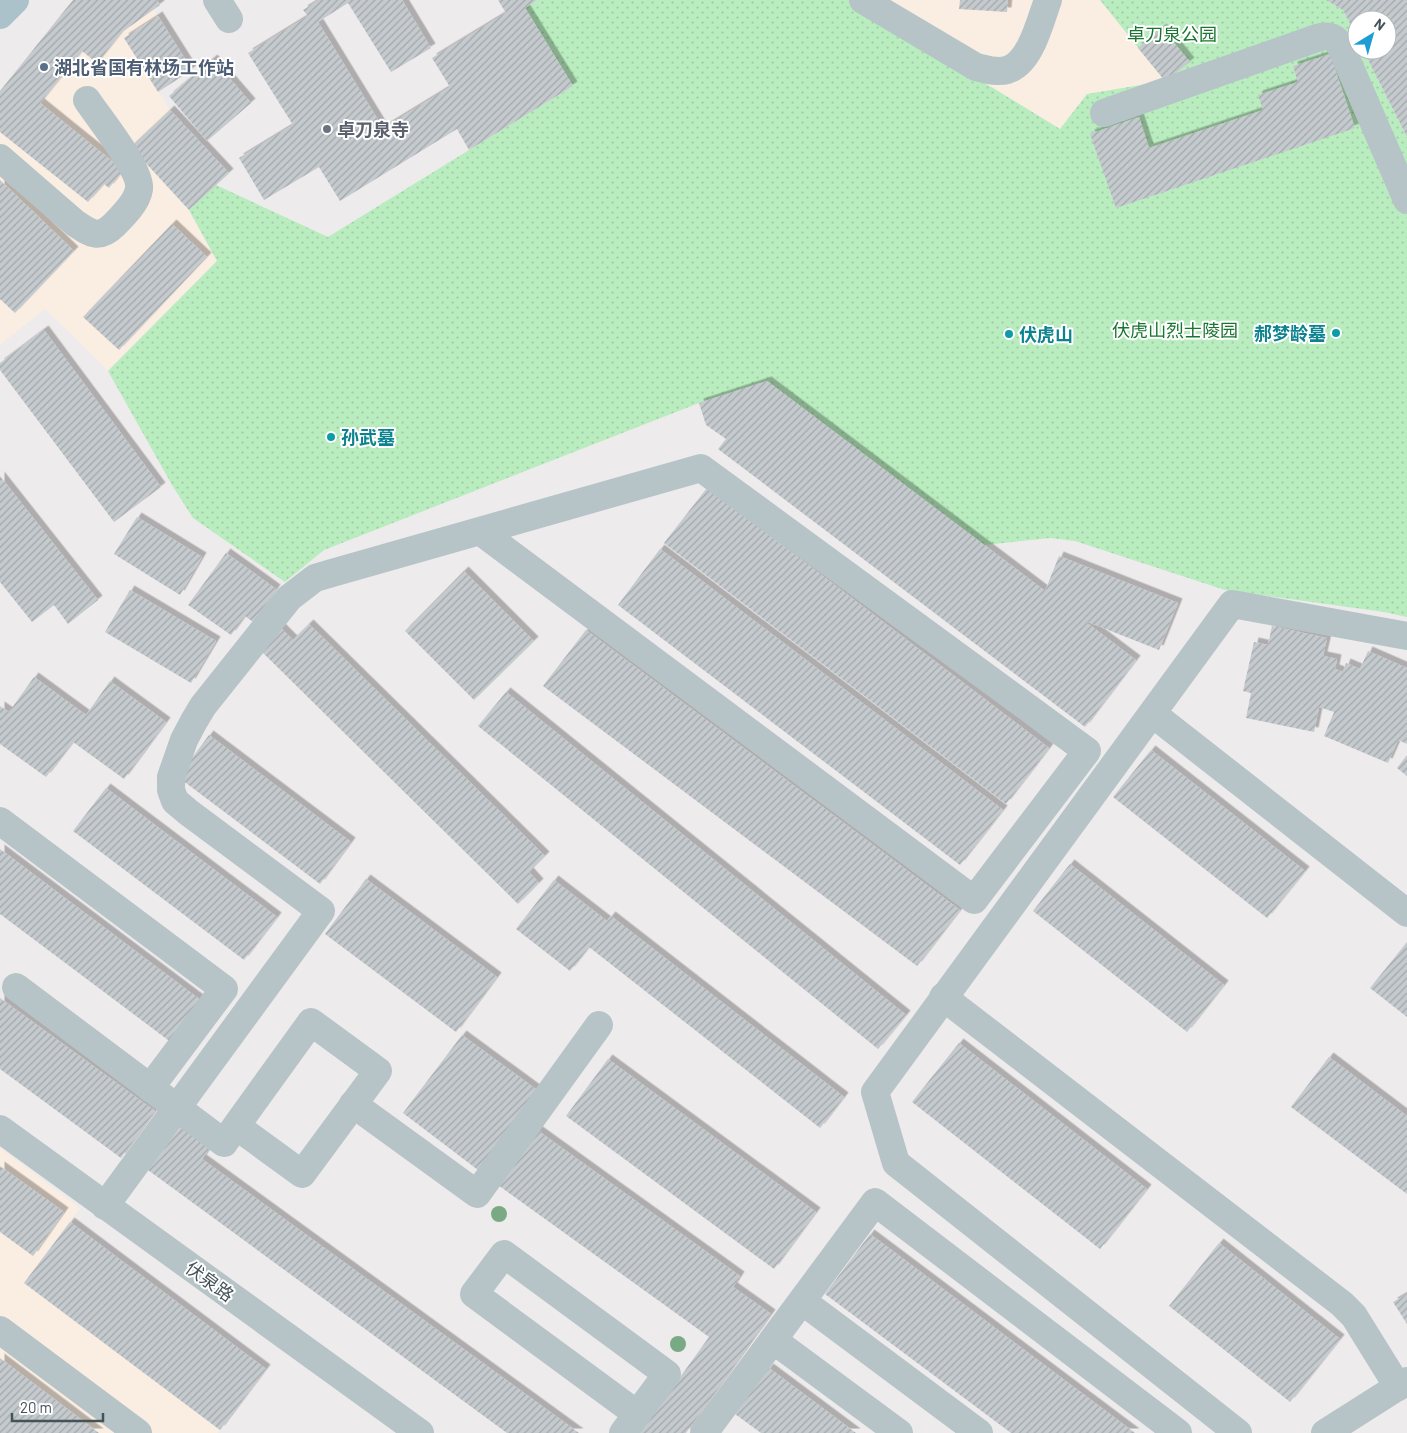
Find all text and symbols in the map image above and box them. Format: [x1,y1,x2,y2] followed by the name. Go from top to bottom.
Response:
[1347,10,1397,60] north arrow
[1371,15,1389,34] text: N
[1127,23,1217,45] park label: 卓刀泉公园
[54,56,234,78] place label: 湖北省国有林场工作站
[38,61,50,73] marker: 湖北省国有林场工作站
[337,118,409,140] place label: 卓刀泉寺
[321,123,333,135] marker: 卓刀泉寺
[1112,319,1238,341] park label: 伏虎山烈士陵园
[1254,322,1326,344] place label: 郝梦龄墓
[1019,323,1073,345] place label: 伏虎山
[1330,327,1342,339] marker: 郝梦龄墓
[1003,328,1015,340] marker: 伏虎山
[341,426,395,448] place label: 孙武墓
[325,431,337,443] marker: 孙武墓
[182,1256,238,1306] street label: 伏泉路
[12,1390,104,1422] scale bar
[20,1398,52,1416] text: 20 m

